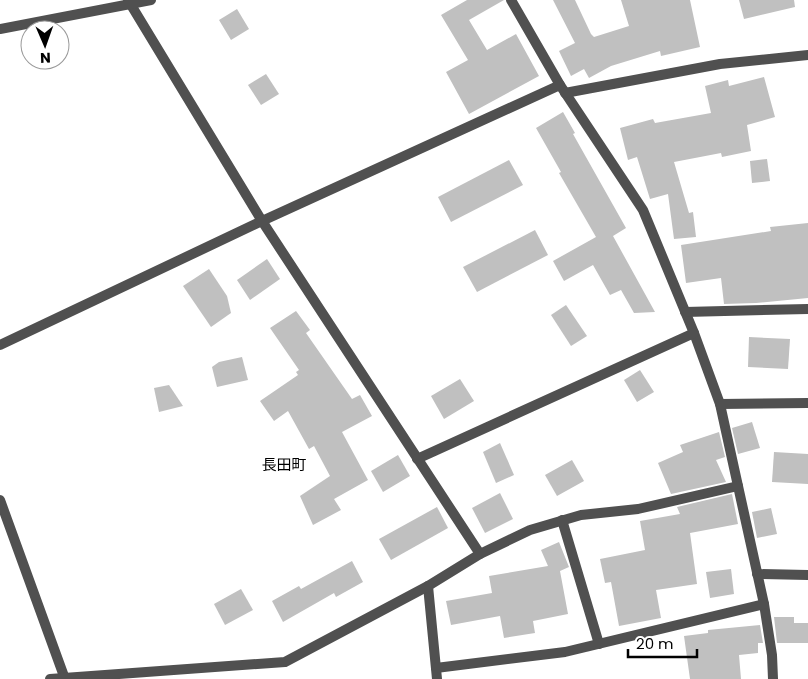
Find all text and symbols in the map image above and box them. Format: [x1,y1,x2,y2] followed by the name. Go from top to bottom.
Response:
[20,20,70,70] north arrow
[40,48,51,68] text: N
[261,454,307,475] district label: 長田町
[628,626,697,658] scale bar
[636,633,674,654] text: 20 m

